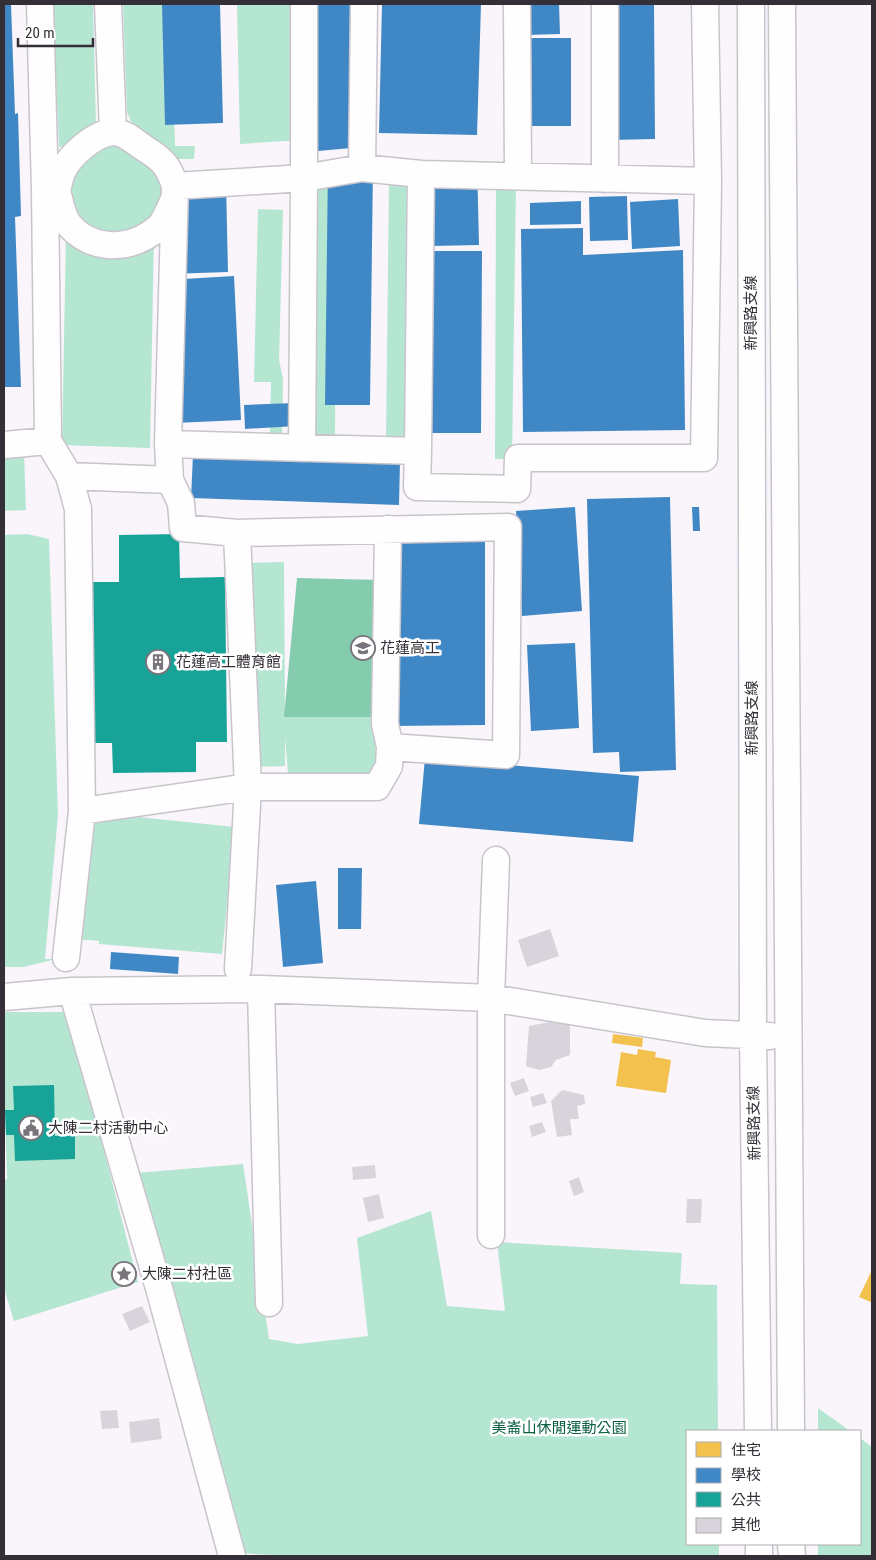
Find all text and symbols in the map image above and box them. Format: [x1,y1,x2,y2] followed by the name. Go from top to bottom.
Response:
[18,15,92,47] scale bar
[25,24,55,42] text: 20 m
[742,275,760,351] street label: 新興路支線
[350,635,376,661] school or university icon: 花蓮高工
[380,639,440,657] place label: 花蓮高工
[145,649,171,675] building icon: 花蓮高工體育館
[176,653,281,671] place label: 花蓮高工體育館
[743,680,761,756] street label: 新興路支線
[744,1085,764,1161] street label: 新興路支線
[18,1115,44,1141] public building icon: 大陳二村活動中心
[48,1119,168,1137] place label: 大陳二村活動中心
[111,1261,137,1287] place icon: 大陳二村社區
[142,1265,232,1283] place label: 大陳二村社區
[491,1419,627,1437] park label: 美崙山休閒運動公園
[686,1430,861,1545] legend
[731,1441,761,1459] text: 住宅
[731,1466,761,1484] text: 學校
[731,1491,761,1509] text: 公共
[731,1516,761,1534] text: 其他

